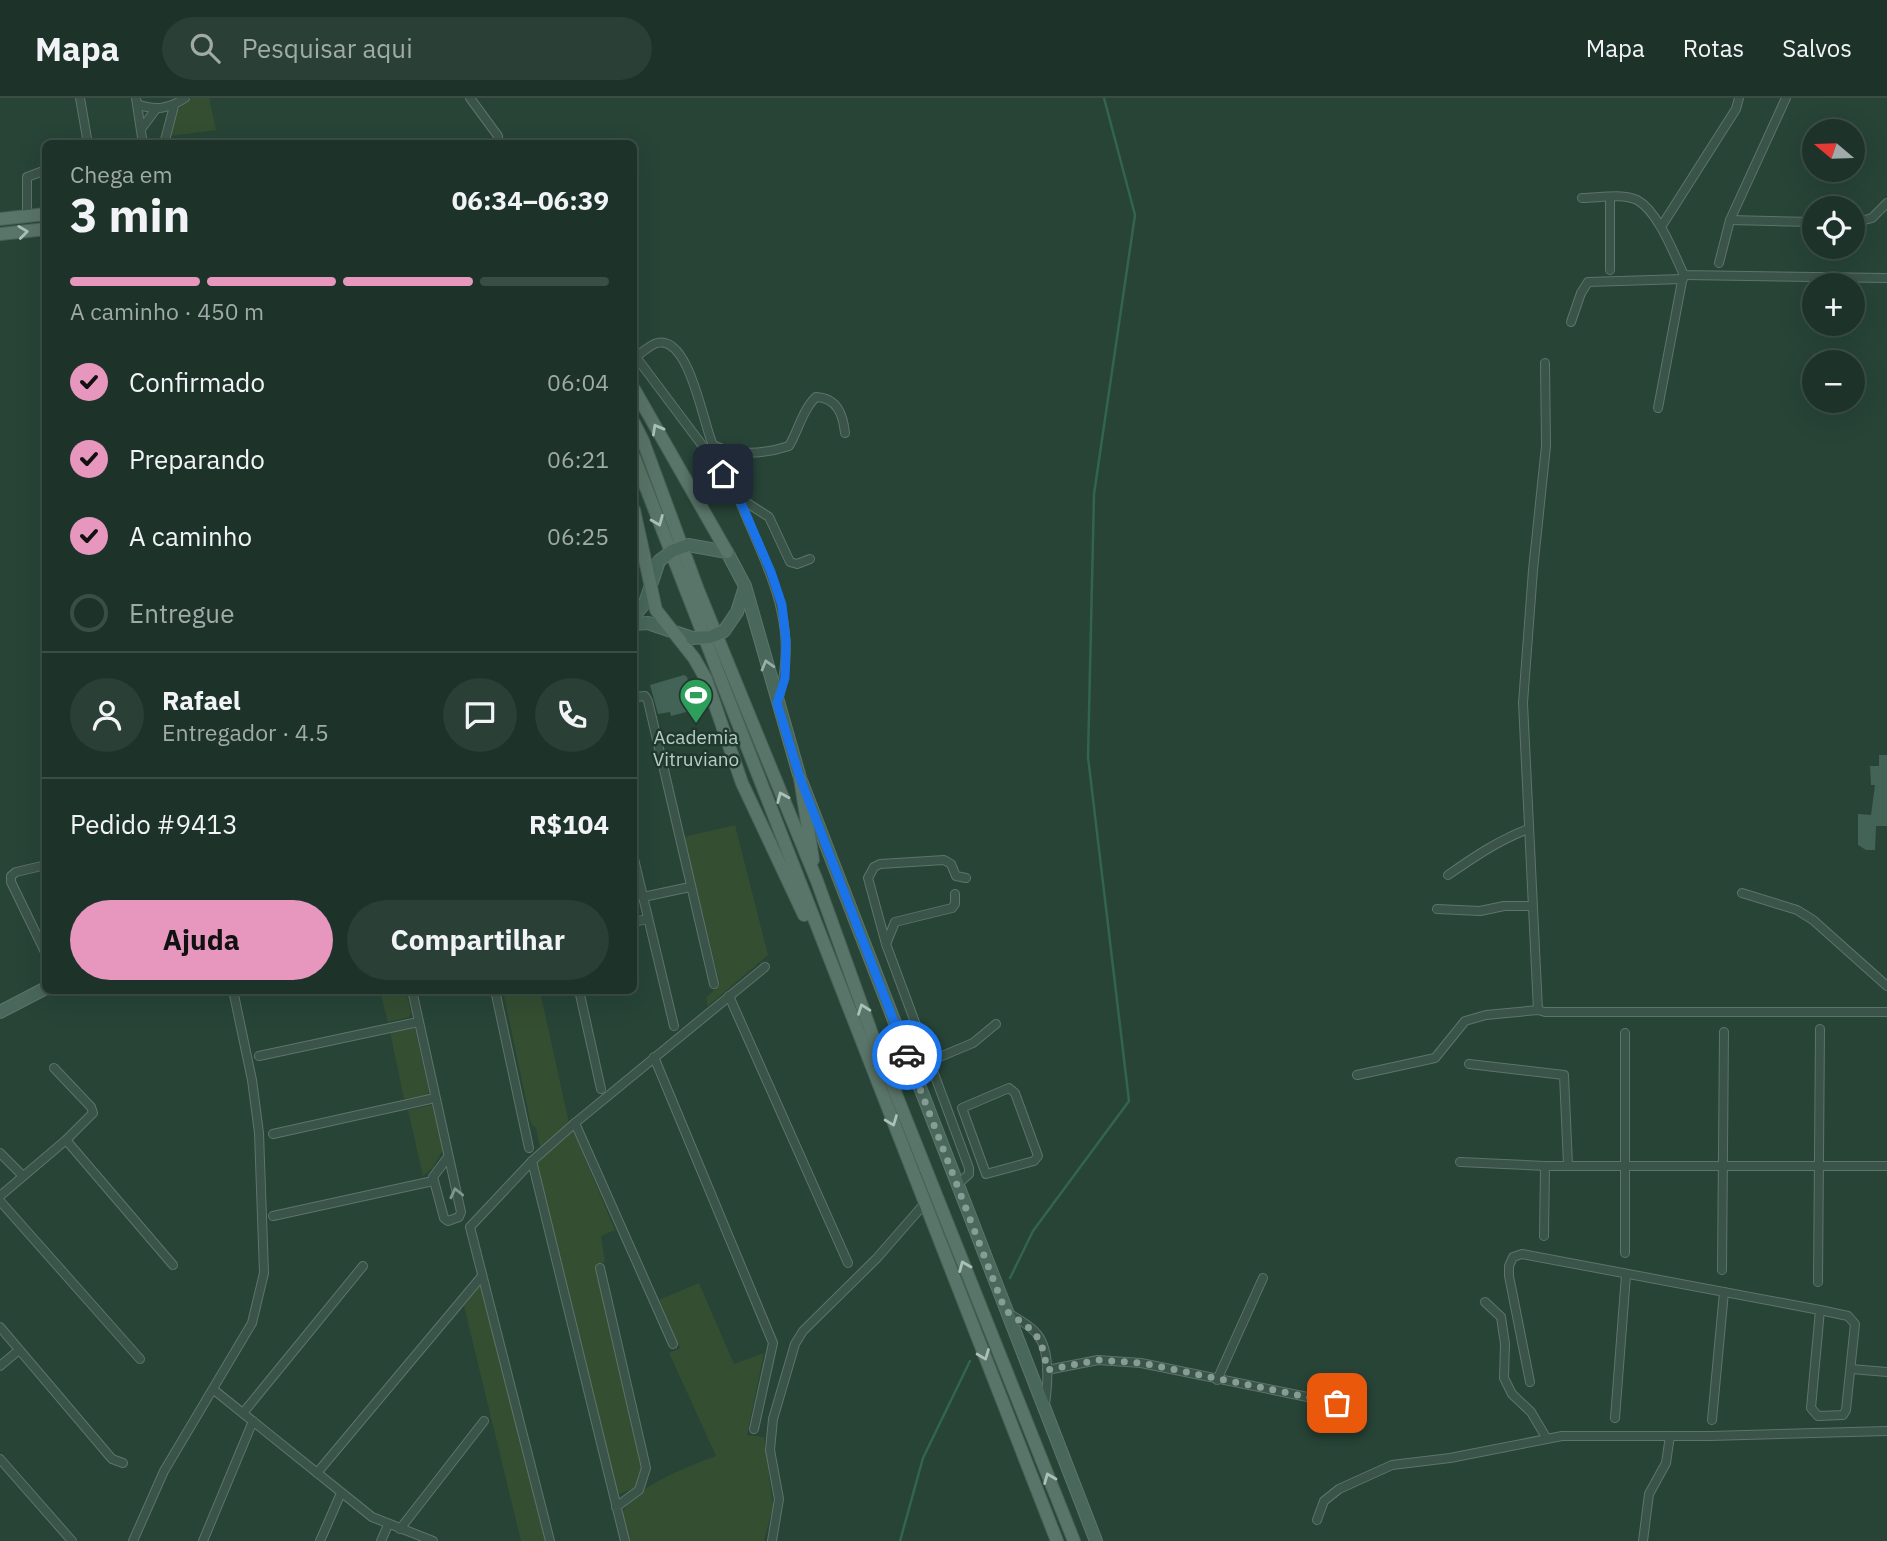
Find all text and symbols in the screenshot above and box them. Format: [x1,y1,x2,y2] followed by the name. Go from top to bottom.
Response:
[162,17,652,80] search box
[35,27,120,70] text: Mapa
[186,29,224,67] icon: search
[242,31,413,65] text: Pesquisar aqui
[1586,32,1645,64] text: Mapa
[1683,32,1744,64] text: Rotas
[1782,32,1852,64] text: Salvos
[1802,119,1866,182] north arrow
[1802,119,1865,413] map controls
[70,159,172,189] text: Chega em
[452,183,609,217] text: 06:34–06:39
[70,185,190,245] text: 3 min
[1802,196,1865,259] button: locate
[17,224,29,239] one-way arrow
[1802,273,1865,336] button: +
[70,296,264,326] text: A caminho · 450 m
[1802,350,1865,413] button: −
[70,363,108,401] icon: check
[129,365,265,399] text: Confirmado
[547,367,609,397] text: 06:04
[652,424,665,436] one-way arrow
[70,440,108,478] icon: check
[129,442,265,476] text: Preparando
[547,444,609,474] text: 06:21
[693,444,753,504] pin
[704,455,742,493] icon: home
[649,514,663,526] one-way arrow
[70,517,108,555] icon: check
[129,519,252,553] text: A caminho
[547,521,609,551] text: 06:25
[129,596,234,630] text: Entregue
[761,660,775,672] one-way arrow
[677,676,715,725] sports icon: Academia Vitruviano
[70,678,144,752] button: person
[443,678,517,752] button: chat
[535,678,609,752] button: phone
[162,683,241,717] text: Rafael
[162,717,329,747] text: Entregador · 4.5
[653,725,739,771] place label: Academia Vitruviano
[776,791,790,803] one-way arrow
[70,807,238,841] text: Pedido #9413
[529,807,609,841] text: R$104
[70,900,333,980] button: Ajuda
[347,900,609,980] button: Compartilhar
[857,1003,871,1016] one-way arrow
[872,1020,942,1090] courier
[888,1036,926,1074] icon: car
[884,1114,898,1126] one-way arrow
[450,1187,464,1199] one-way arrow
[959,1261,973,1273] one-way arrow
[976,1349,990,1361] one-way arrow
[1307,1373,1367,1433] pin
[1318,1384,1356,1422] icon: bag
[1043,1472,1057,1484] one-way arrow

